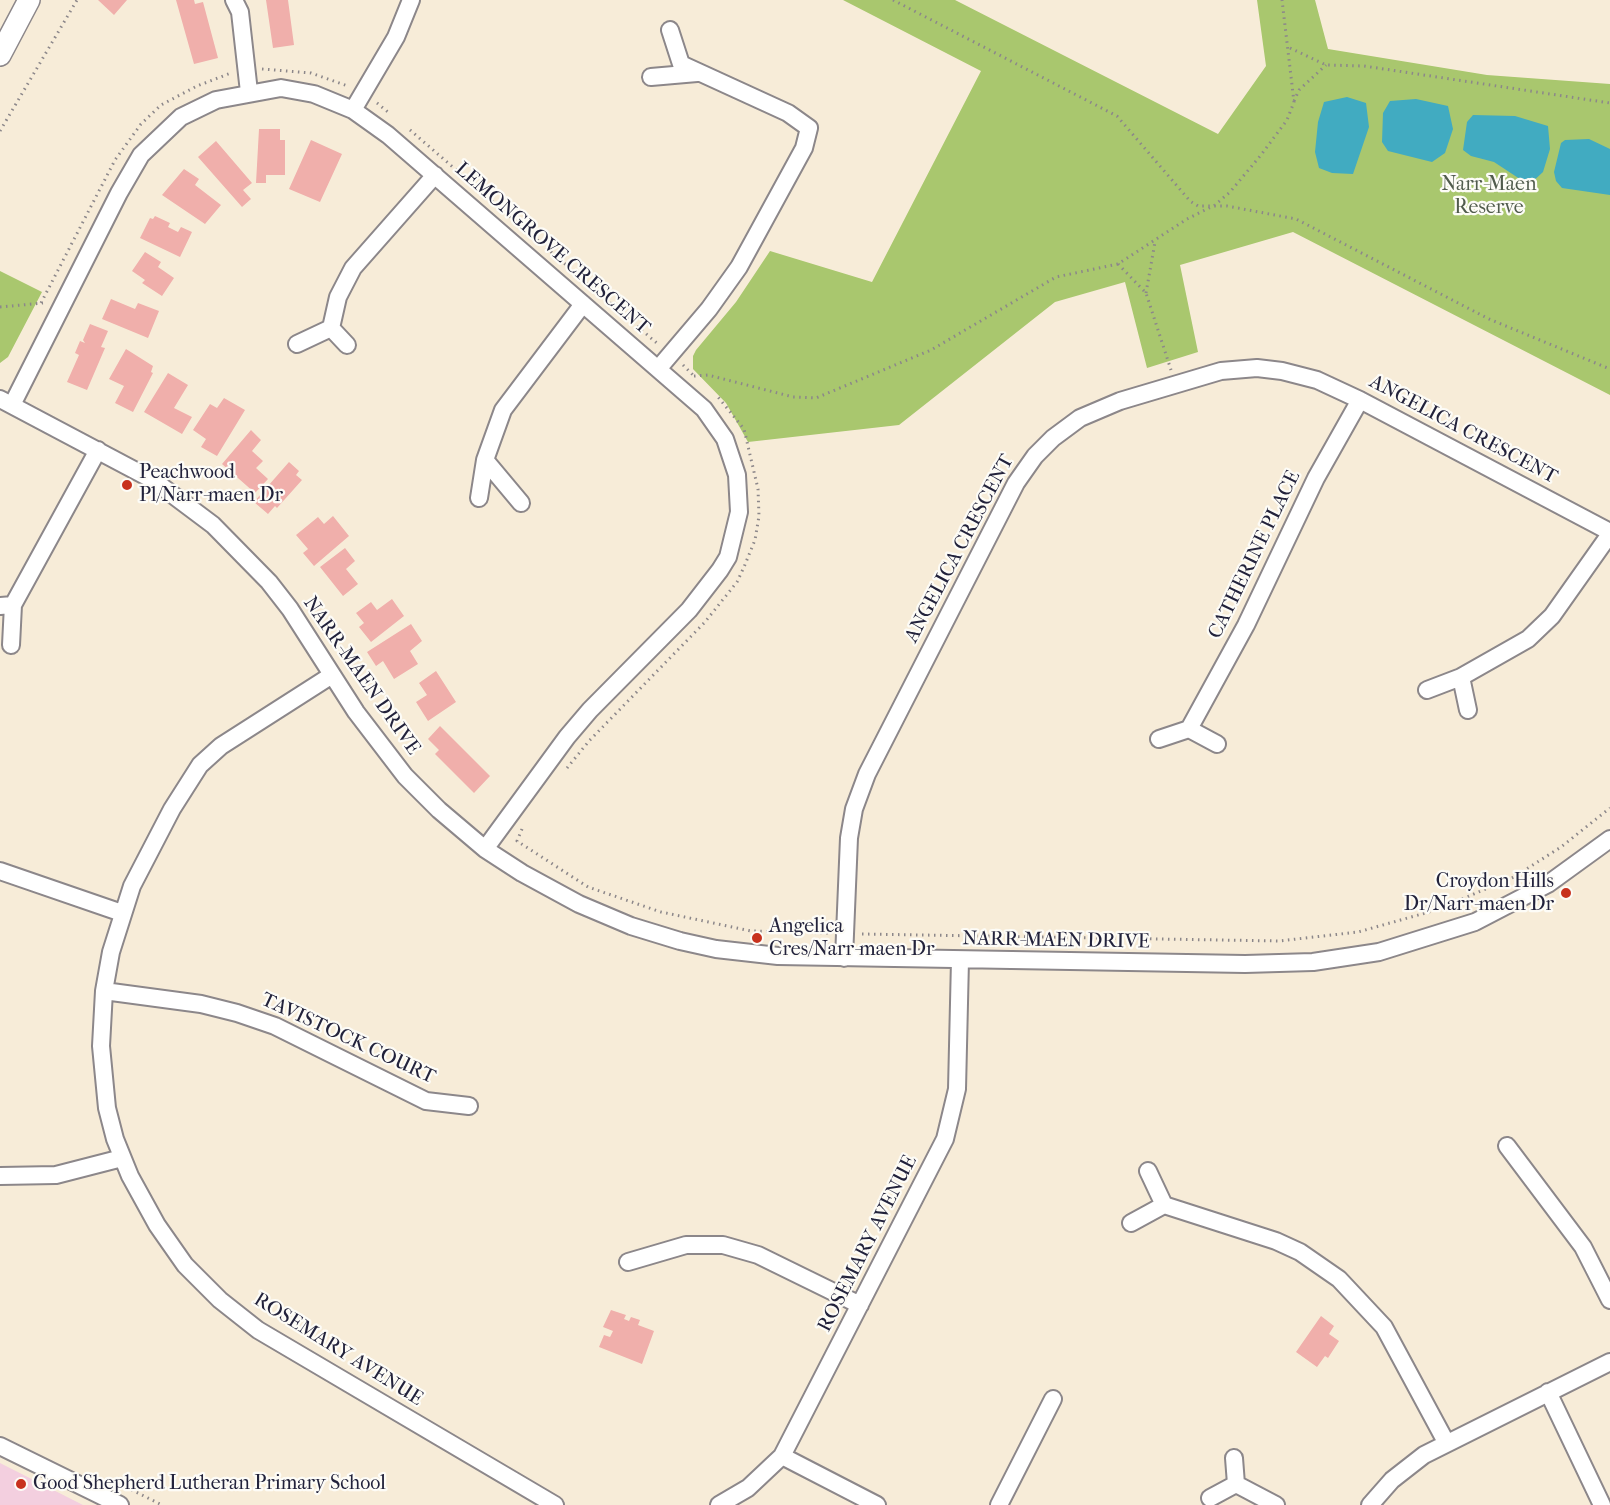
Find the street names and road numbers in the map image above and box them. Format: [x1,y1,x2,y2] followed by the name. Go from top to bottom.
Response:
[450,158,654,340] street label: LEMONGROVE CRESCENT
[1365,370,1561,490] street label: ANGELICA CRESCENT
[900,451,1020,647] street label: ANGELICA CRESCENT
[1204,467,1306,643] street label: CATHERINE PLACE
[297,592,425,760] street label: NARR-MAEN DRIVE
[962,927,1150,955] street label: NARR-MAEN DRIVE
[257,988,439,1090] street label: TAVISTOCK COURT
[813,1152,923,1336] street label: ROSEMARY AVENUE
[249,1288,427,1412] street label: ROSEMARY AVENUE

